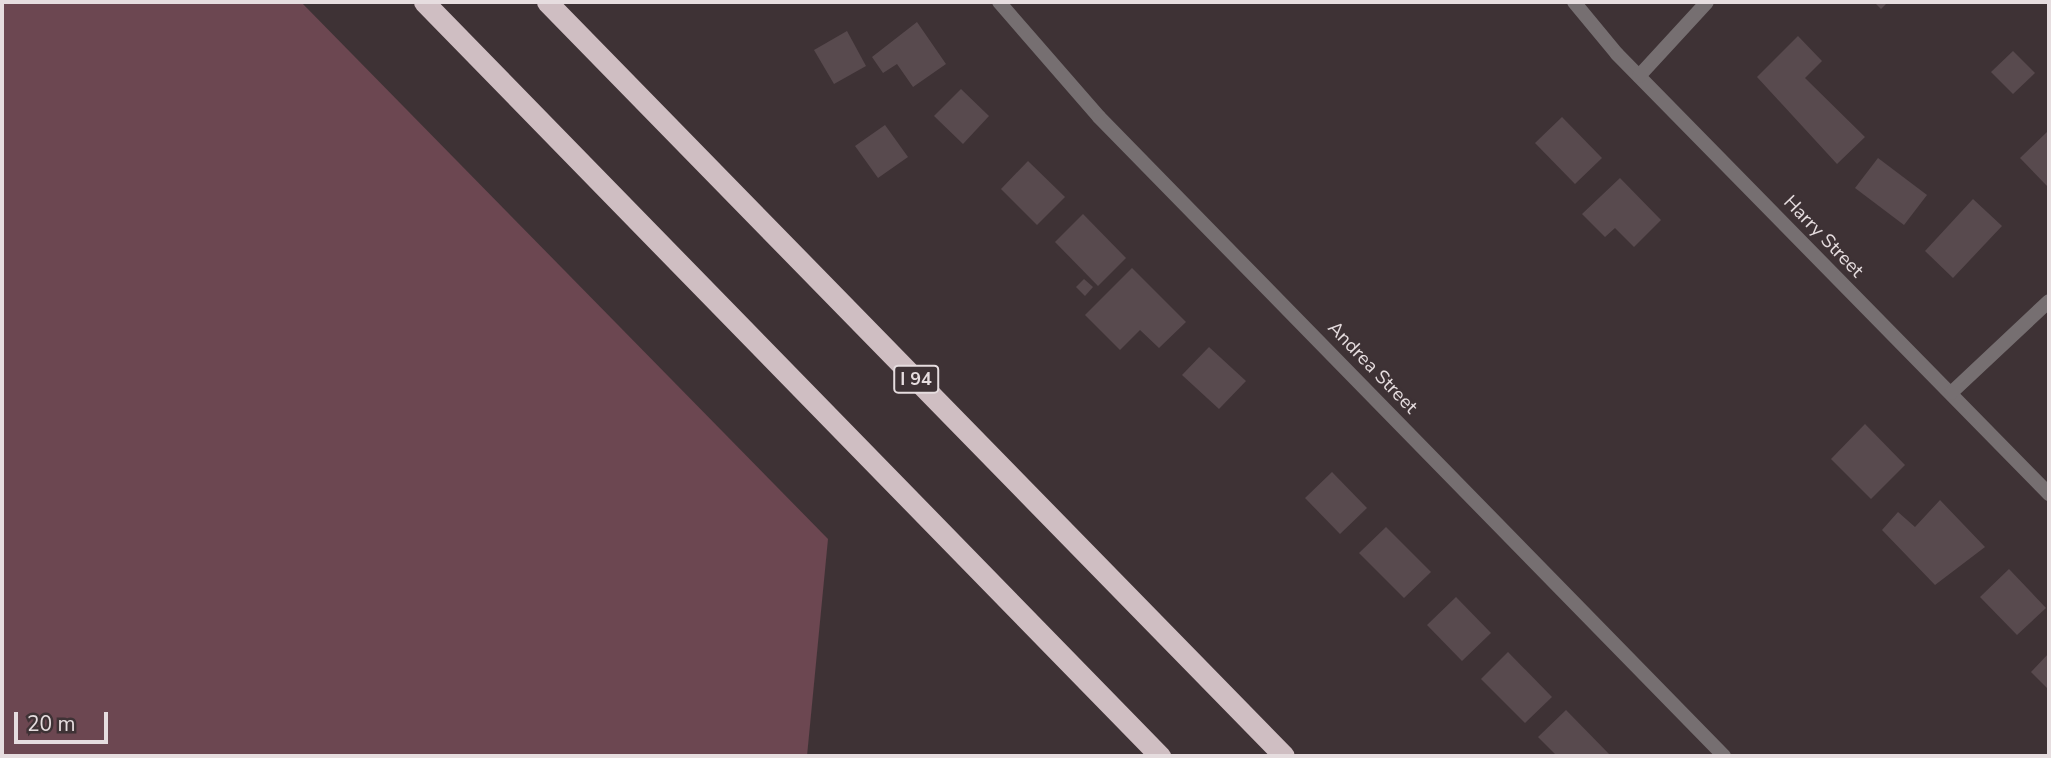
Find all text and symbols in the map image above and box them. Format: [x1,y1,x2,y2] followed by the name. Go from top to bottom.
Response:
[1778,191,1868,283] street label: Harry Street
[1322,317,1422,419] street label: Andrea Street
[892,365,940,394] road number: I 94
[18,698,112,742] scale bar
[27,710,76,738] text: 20 m

